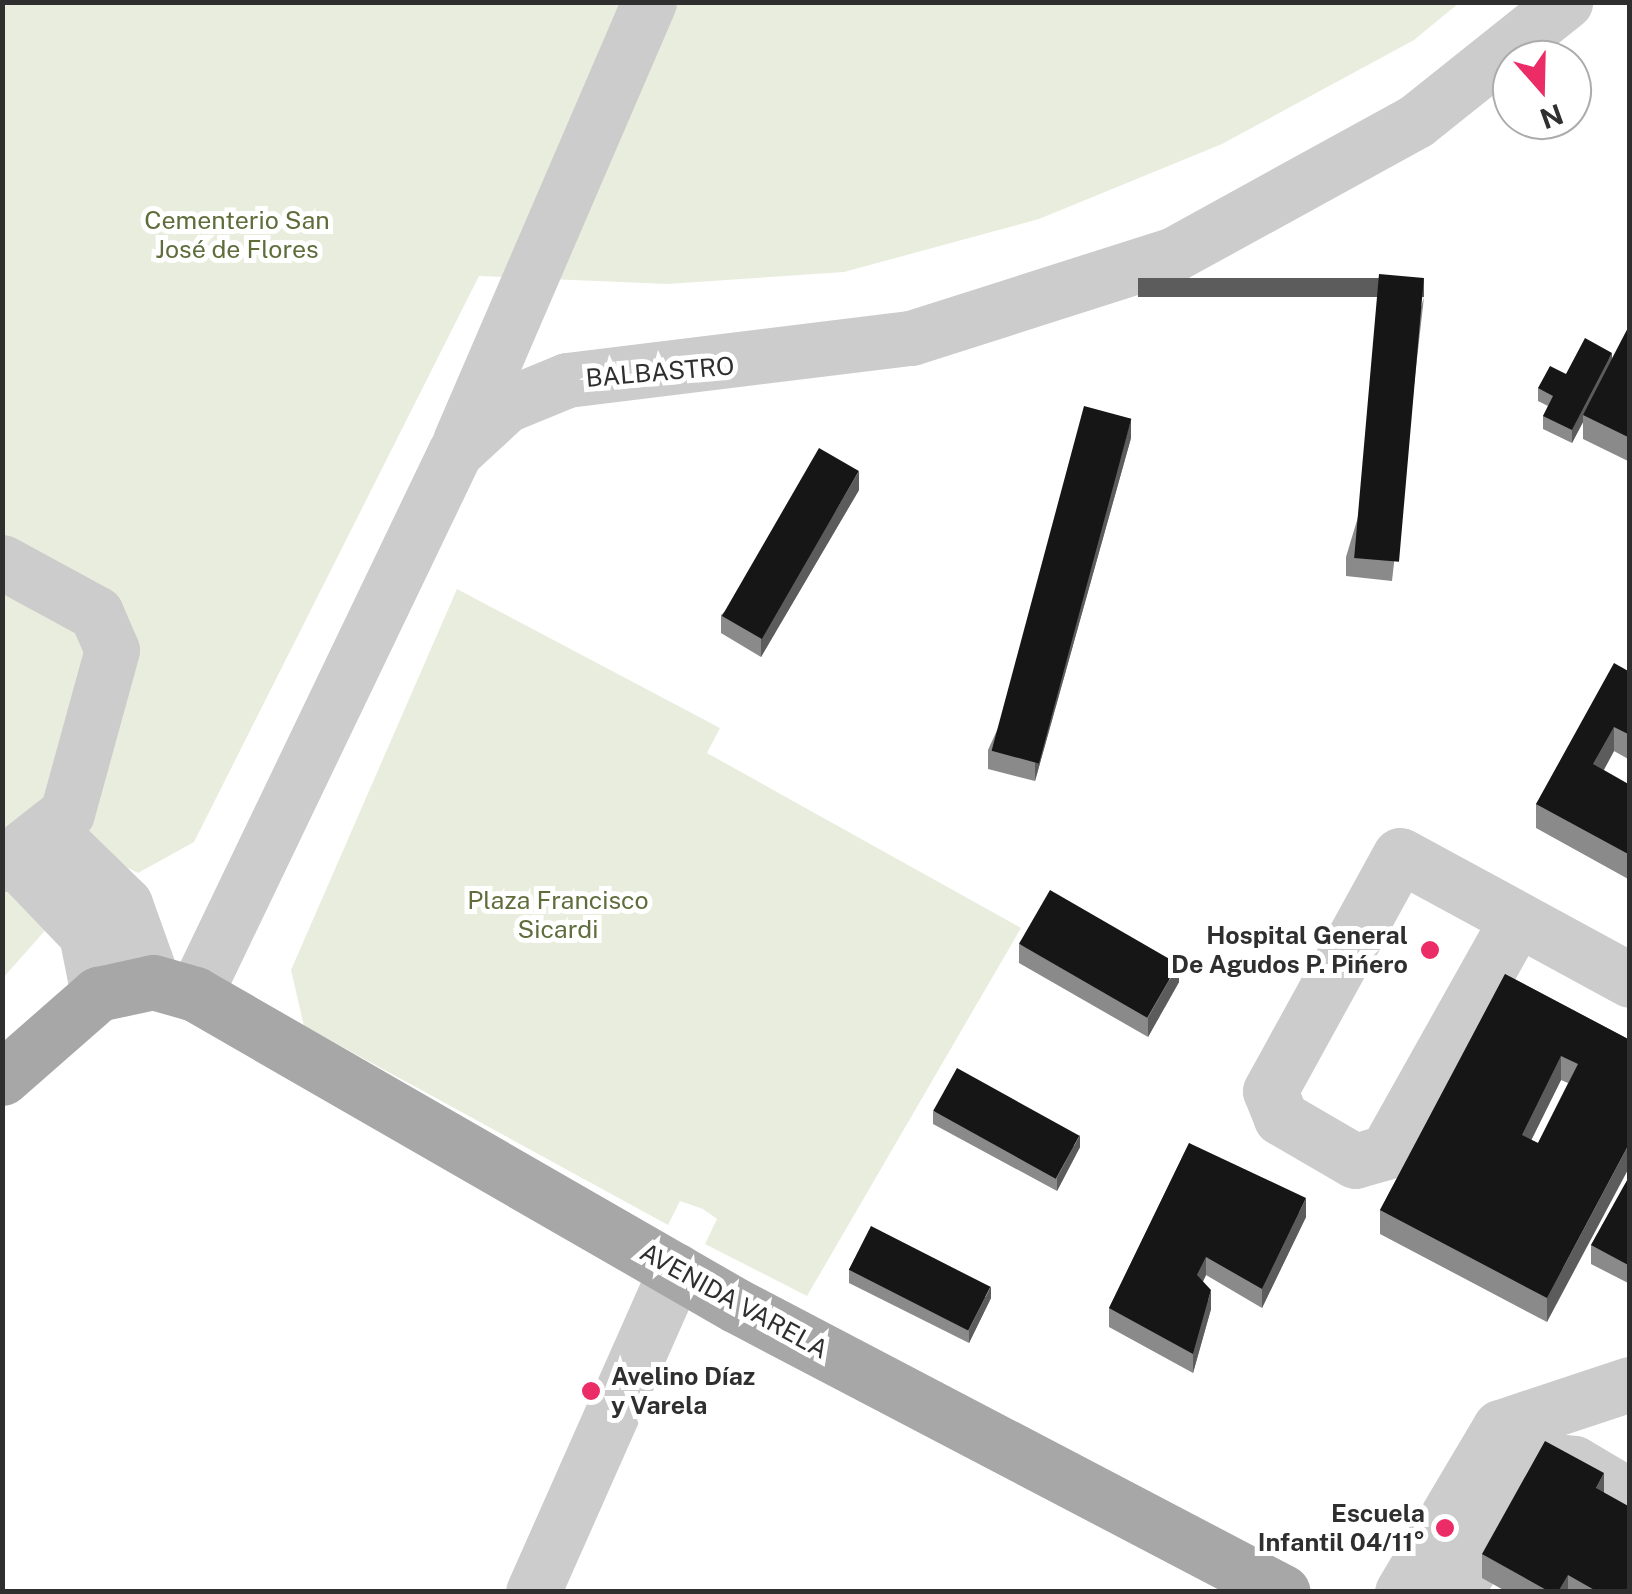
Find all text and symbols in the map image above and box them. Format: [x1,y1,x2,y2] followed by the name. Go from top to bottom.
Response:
[1492,40,1592,140] north arrow
[1536,98,1568,136] text: N
[144,206,330,265] park label: Cementerio San José de Flores
[584,351,736,393] street label: BALBASTRO
[467,886,649,945] park label: Plaza Francisco Sicardi
[1171,921,1408,980] place label: Hospital General De Agudos P. Pińero
[1417,937,1443,963] marker: Hospital General De Agudos P. Pińero
[635,1237,833,1365] street label: AVENIDA VARELA
[611,1362,755,1421] place label: Avelino Díaz y Varela
[580,1380,602,1402] marker: Avelino Díaz y Varela
[1258,1499,1425,1558] place label: Escuela Infantil 04/11°
[1434,1517,1456,1539] marker: Escuela Infantil 04/11°

